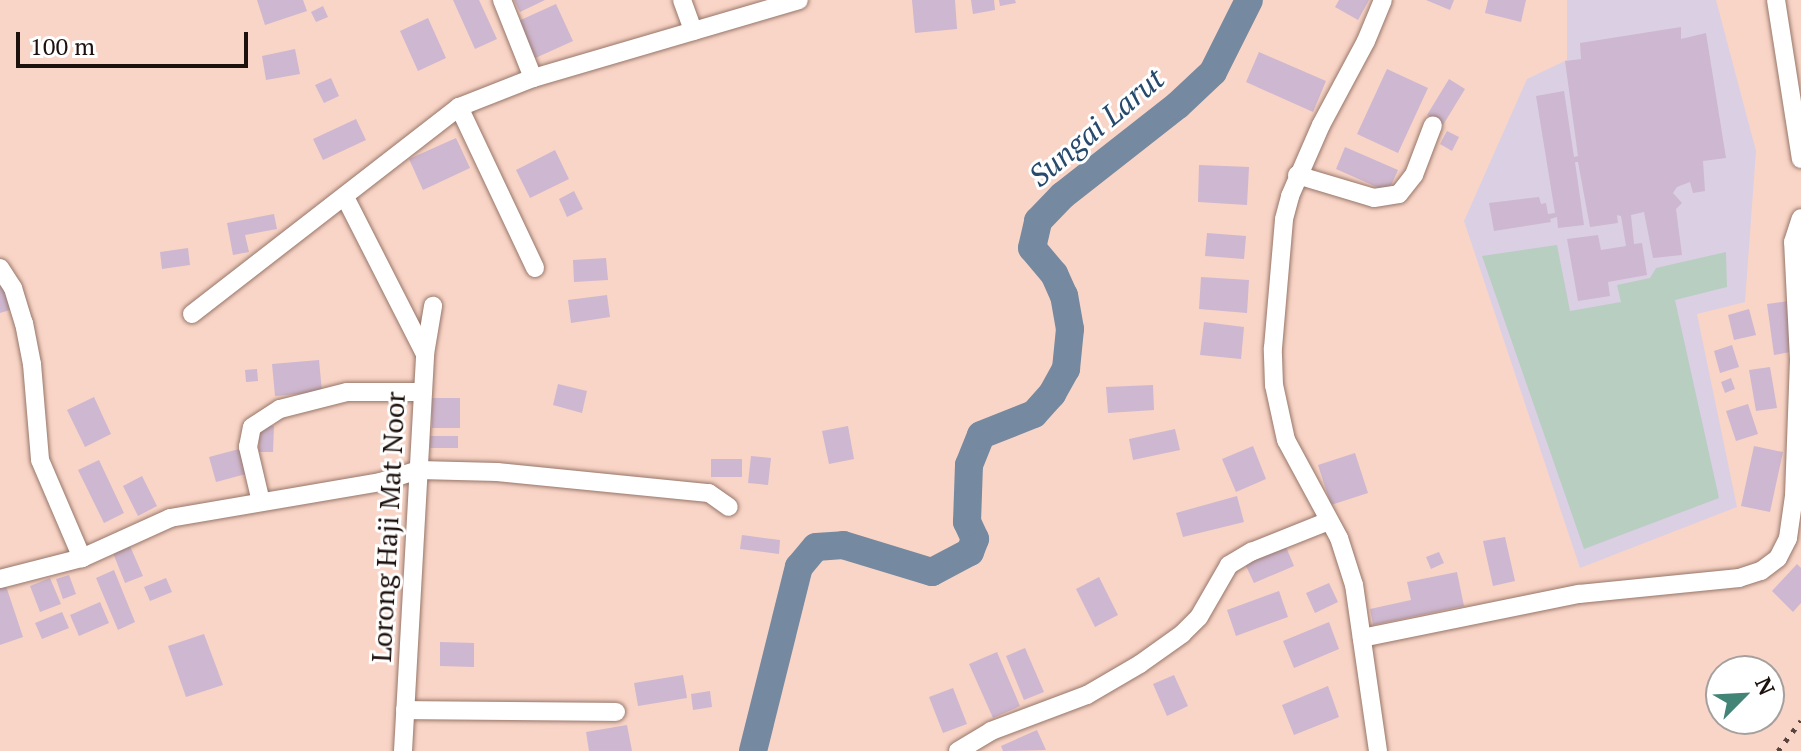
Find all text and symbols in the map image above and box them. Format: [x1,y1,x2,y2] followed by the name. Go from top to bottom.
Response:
[20,16,252,66] scale bar
[30,30,95,62] text: 100 m
[1021,60,1171,194] water label: Sungai Larut
[364,391,412,663] street label: Lorong Haji Mat Noor
[1705,655,1785,735] north arrow
[1749,672,1782,699] text: N

